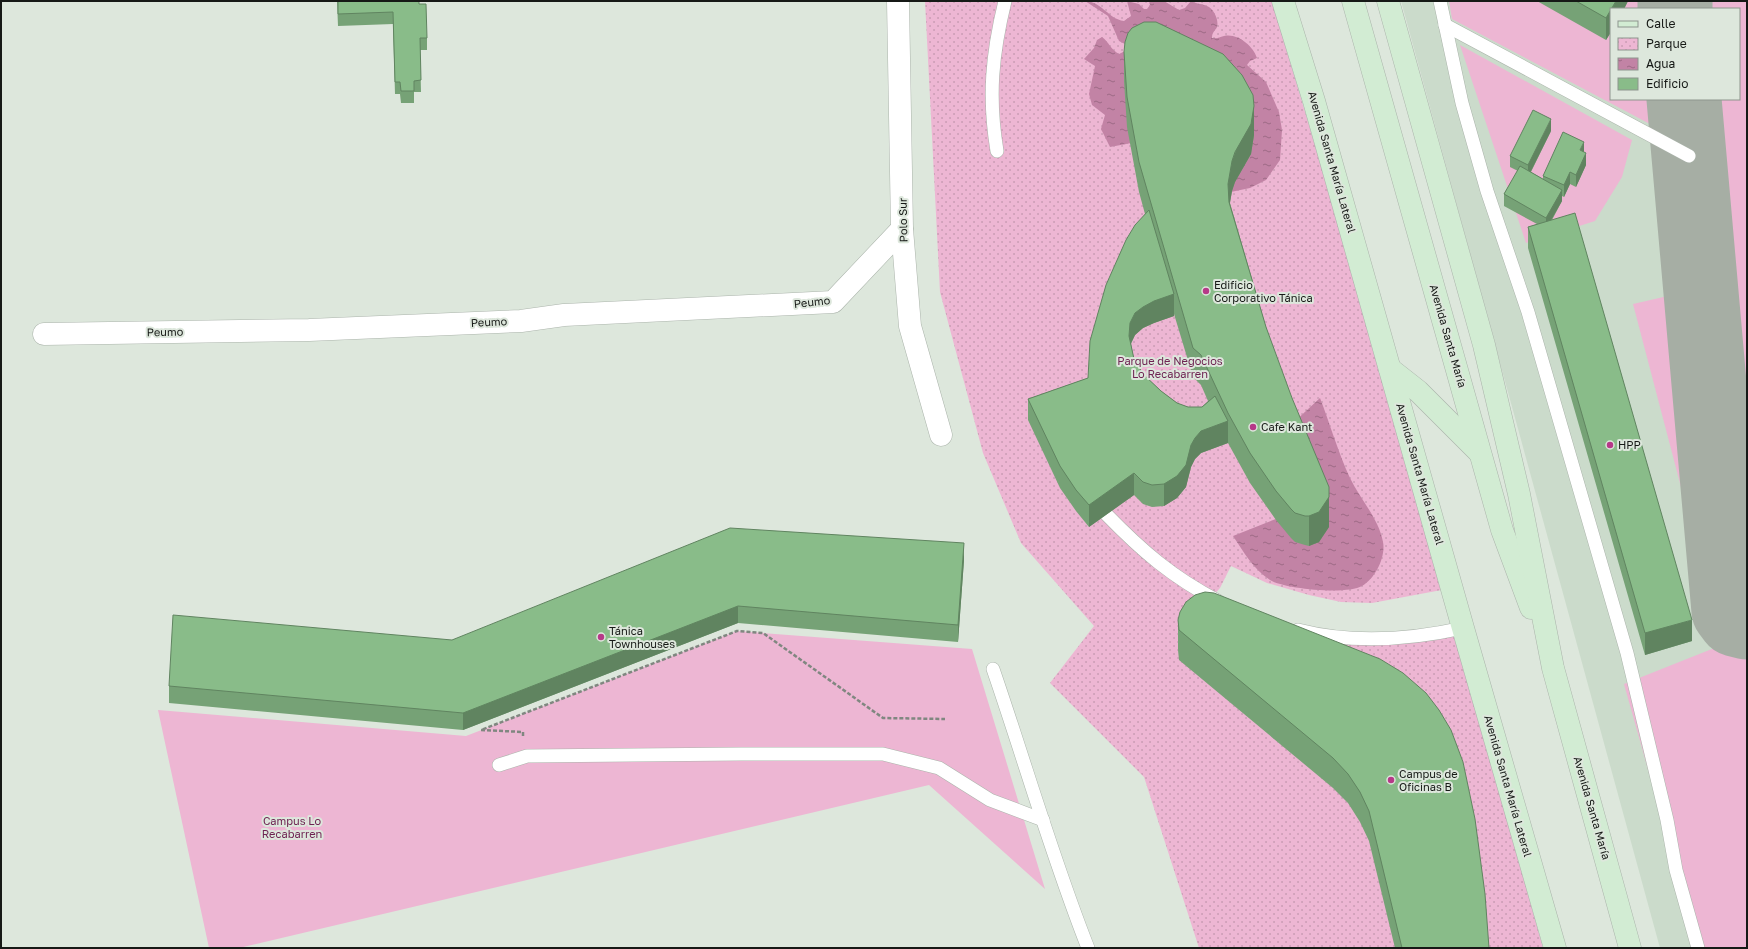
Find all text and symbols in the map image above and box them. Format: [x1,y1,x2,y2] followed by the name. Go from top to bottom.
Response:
[1610,8,1740,100] legend
[1646,16,1676,31] text: Calle
[1646,36,1687,51] text: Parque
[1646,56,1675,71] text: Agua
[1646,76,1688,91] text: Edificio
[1306,90,1359,235] street label: Avenida Santa María Lateral
[896,197,909,242] street label: Polo Sur
[1214,278,1313,304] place label: Edificio Corporativo Tánica
[1428,283,1469,389] street label: Avenida Santa María
[1201,286,1211,296] marker: Edificio Corporativo Tánica
[793,293,831,310] street label: Peumo
[470,314,508,329] street label: Peumo
[147,325,184,338] street label: Peumo
[1117,354,1223,380] park label: Parque de Negocios Lo Recabarren
[1394,402,1447,547] street label: Avenida Santa María Lateral
[1261,420,1312,433] place label: Cafe Kant
[1248,422,1258,432] marker: Cafe Kant
[1618,438,1641,451] place label: HPP
[1605,440,1615,450] marker: HPP
[609,624,675,650] place label: Tánica Townhouses
[596,632,606,642] marker: Tánica Townhouses
[1482,714,1535,859] street label: Avenida Santa María Lateral
[1572,755,1613,861] street label: Avenida Santa María
[1399,767,1458,793] place label: Campus de Oficinas B
[1386,775,1396,785] marker: Campus de Oficinas B
[262,814,322,840] park label: Campus Lo Recabarren

